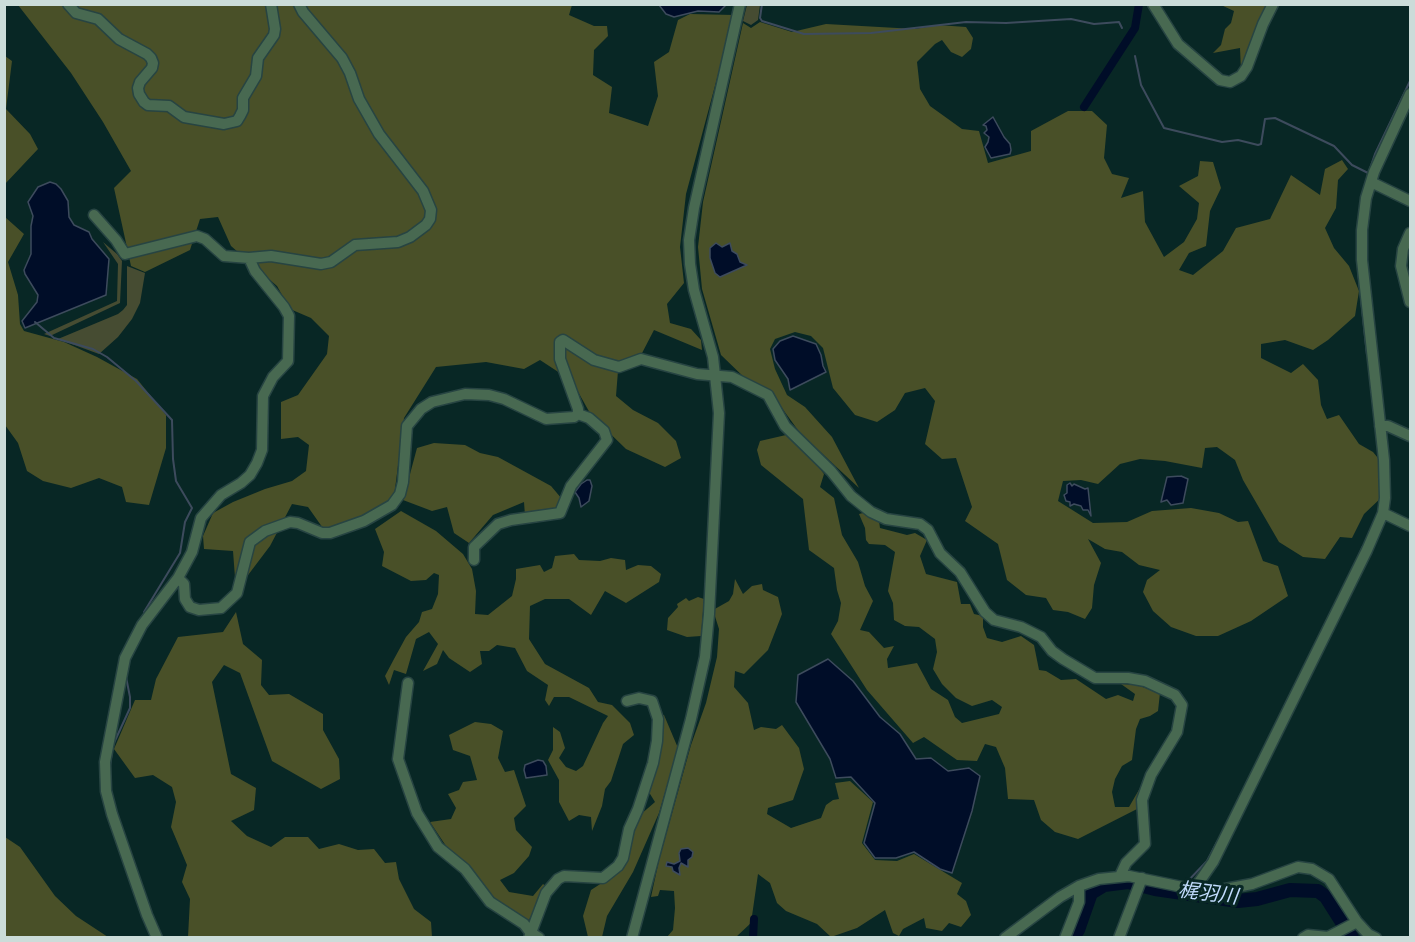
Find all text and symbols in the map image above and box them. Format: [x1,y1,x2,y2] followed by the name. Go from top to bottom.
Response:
[1177,878,1239,910] water label: 梶羽川

